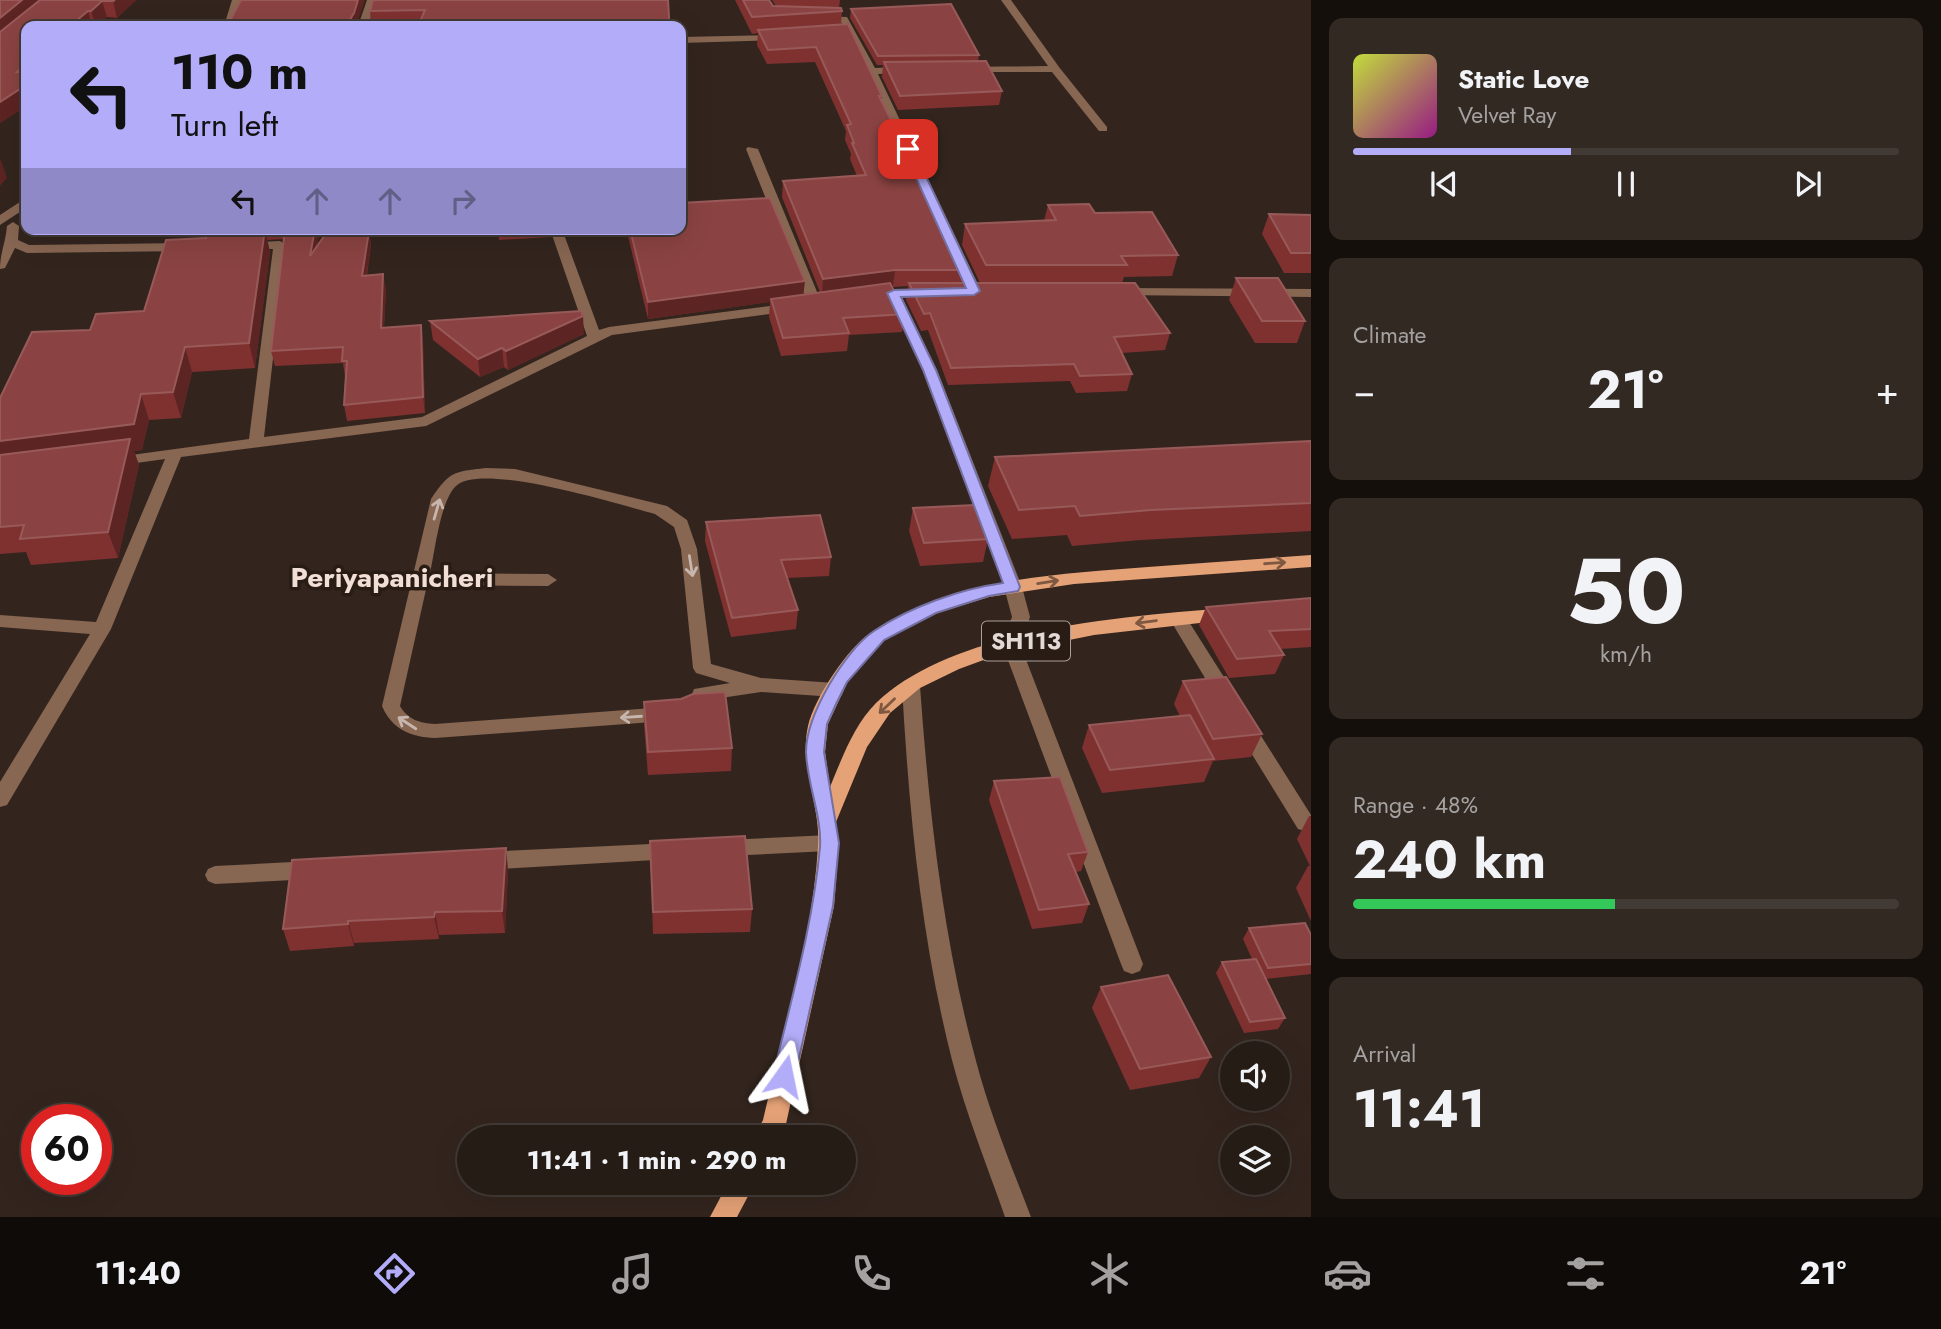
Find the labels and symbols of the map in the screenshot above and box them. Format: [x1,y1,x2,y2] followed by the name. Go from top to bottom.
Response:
[878,119,938,179] pin
[431,498,444,521] one-way arrow
[685,554,698,577] one-way arrow
[1263,556,1286,569] one-way arrow
[291,557,493,598] district label: Periyapanicheri
[1036,575,1059,588] one-way arrow
[1135,616,1157,629] one-way arrow
[982,622,1070,660] road number: SH113
[879,698,896,715] one-way arrow
[621,711,643,724] one-way arrow
[397,716,417,730] one-way arrow
[747,1039,821,1113] position arrow
[21,1104,112,1195] speed limit sign: 60

